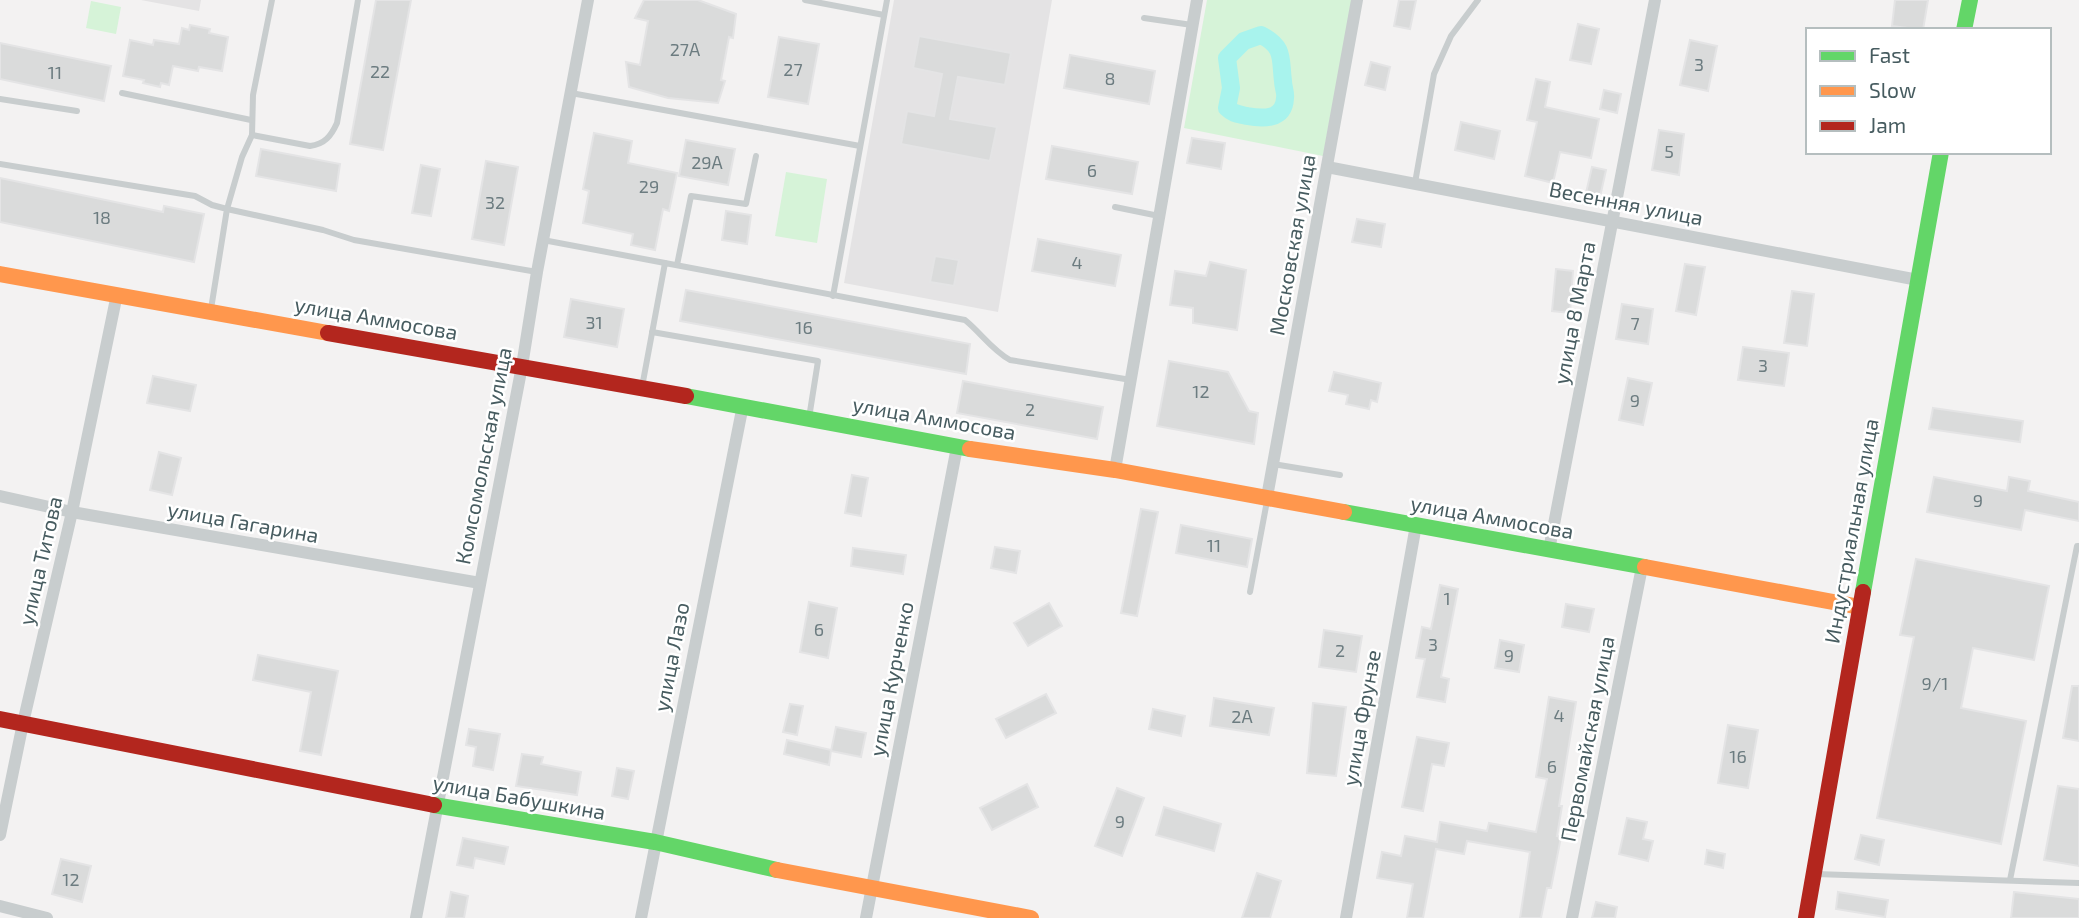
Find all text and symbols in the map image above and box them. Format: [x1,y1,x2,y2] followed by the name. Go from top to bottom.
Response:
[1806,28,2051,154] legend
[670,38,701,60] house number: 27А
[1869,42,1910,67] text: Fast
[1694,53,1704,75] house number: 3
[783,58,803,80] house number: 27
[370,60,390,82] house number: 22
[48,61,62,83] house number: 11
[1105,67,1115,89] house number: 8
[1869,77,1916,102] text: Slow
[1869,112,1906,137] text: Jam
[1664,140,1674,162] house number: 5
[691,151,724,173] house number: 29А
[1263,152,1321,337] street label: Московская улица
[1087,159,1097,181] house number: 6
[639,175,659,197] house number: 29
[1547,175,1705,231] street label: Весенняя улица
[485,191,505,213] house number: 32
[93,206,111,228] house number: 18
[1547,239,1601,386] street label: улица 8 Марта
[1071,251,1083,273] house number: 4
[293,291,460,345] street label: улица Аммосова
[585,311,603,333] house number: 31
[1630,312,1640,334] house number: 7
[795,316,813,338] house number: 16
[449,345,517,566] street label: Комсомольская улица
[1758,354,1768,376] house number: 3
[1192,380,1210,402] house number: 12
[1630,389,1640,411] house number: 9
[851,391,1018,445] street label: улица Аммосова
[1025,398,1035,420] house number: 2
[1818,416,1884,645] street label: Индустриальная улица
[1973,489,1983,511] house number: 9
[1409,490,1576,544] street label: улица Аммосова
[13,494,67,628] street label: улица Титова
[166,496,321,548] street label: улица Гагарина
[1207,534,1221,556] house number: 11
[1443,587,1451,609] house number: 1
[863,599,919,758] street label: улица Курченко
[648,600,694,714] street label: улица Лазо
[814,618,824,640] house number: 6
[1428,633,1438,655] house number: 3
[1554,634,1620,844] street label: Первомайская улица
[1335,639,1345,661] house number: 2
[1504,644,1514,666] house number: 9
[1336,648,1386,788] street label: улица Фрунзе
[1922,672,1948,694] house number: 9/1
[1553,704,1565,726] house number: 4
[1231,705,1253,727] house number: 2А
[1729,745,1747,767] house number: 16
[1547,755,1557,777] house number: 6
[431,769,608,825] street label: улица Бабушкина
[1115,810,1125,832] house number: 9
[62,868,80,890] house number: 12

